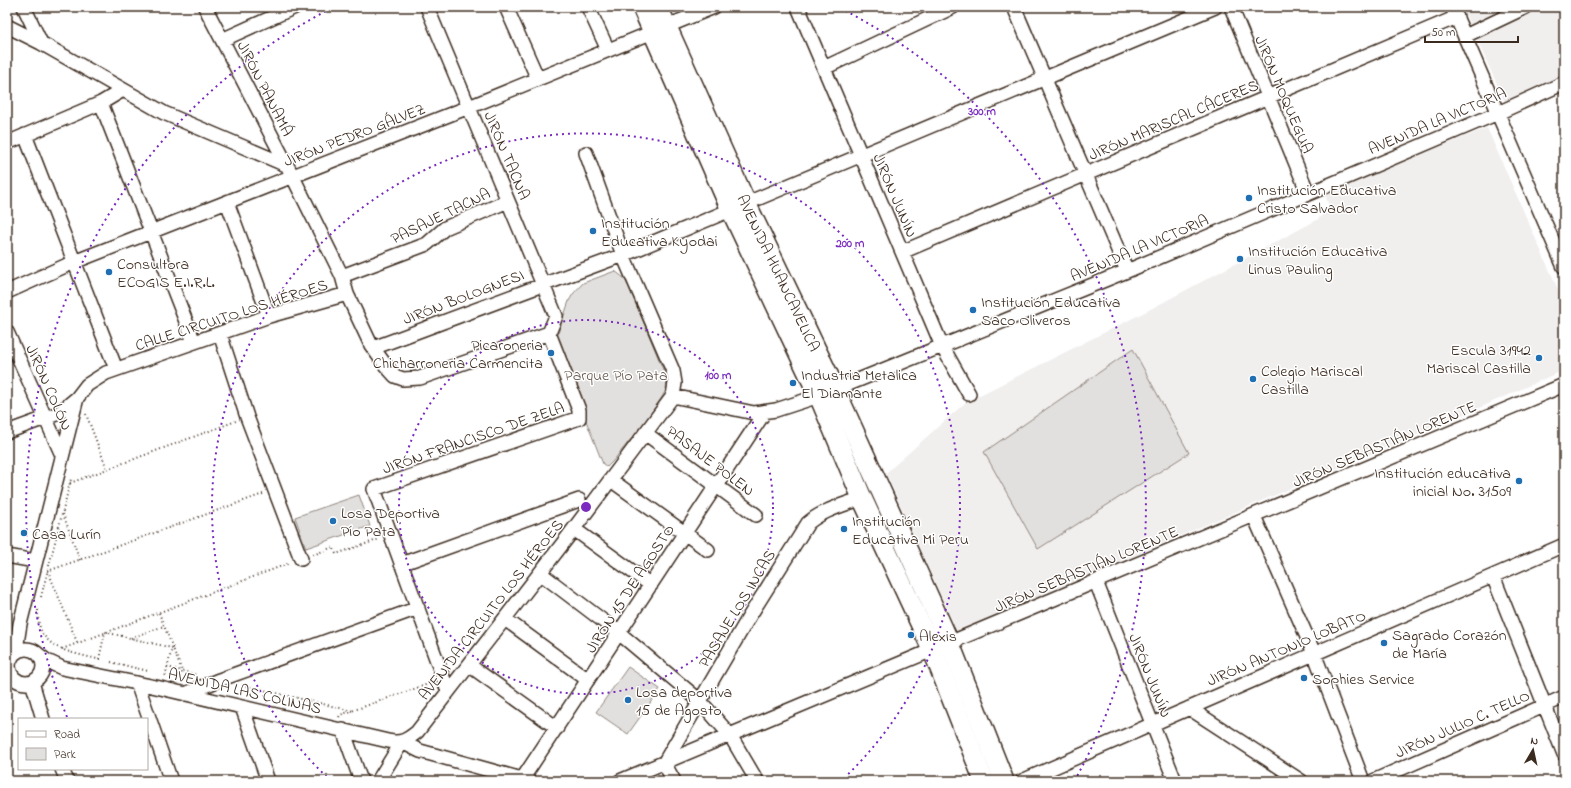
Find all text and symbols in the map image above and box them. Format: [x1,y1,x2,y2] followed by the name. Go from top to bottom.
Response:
[1425,18,1518,44] scale bar
[1431,24,1455,42] text: 50 m
[1247,32,1319,158] street label: JIRÓN MOQUEGUA
[230,37,299,141] street label: JIRÓN PANAMÁ
[1085,74,1263,168] street label: JIRÓN MARISCAL CÁCERES
[1365,82,1511,162] street label: AVENIDA LA VICTORIA
[280,98,429,174] street label: JIRÓN PEDRO GÁLVEZ
[967,103,997,121] text: 300 m
[477,108,536,204] street label: JIRÓN TACNA
[866,150,923,242] street label: JIRÓN JUNÍN
[1257,179,1396,221] place label: Institución Educativa Cristo Salvador
[387,182,495,251] street label: PASAJE TACNA
[730,191,825,356] street label: AVENIDA HUANCAVELICA
[1244,193,1254,203] marker: Institución Educativa Cristo Salvador
[1067,209,1213,289] street label: AVENIDA LA VICTORIA
[601,212,718,254] place label: Institución Educativa Kyodai
[588,226,598,236] marker: Institución Educativa Kyodai
[835,235,865,253] text: 200 m
[1248,240,1387,282] place label: Institución Educativa Linus Pauling
[117,253,215,295] place label: Consultora ECOGIS E.I.R.L.
[1235,254,1245,264] marker: Institución Educativa Linus Pauling
[400,264,528,332] street label: JIRÓN BOLOGNESI
[104,267,114,277] marker: Consultora ECOGIS E.I.R.L.
[132,273,331,358] street label: CALLE CIRCUITO LOS HÉROES
[981,291,1120,333] place label: Institución Educativa Saco Oliveros
[968,305,978,315] marker: Institución Educativa Saco Oliveros
[373,334,543,376] place label: Picaroneria Chicharroneria Carmencita
[1426,339,1531,381] place label: Escula 31942 Mariscal Castilla
[19,341,78,435] street label: JIRÓN COLÓN
[546,348,556,358] marker: Picaroneria Chicharroneria Carmencita
[1534,353,1544,363] marker: Escula 31942 Mariscal Castilla
[1261,360,1363,402] place label: Colegio Mariscal Castilla
[564,364,668,388] park label: Parque Pío Pata
[801,364,917,406] place label: Industria Metalica El Diamante
[705,367,732,385] text: 100 m
[1248,374,1258,384] marker: Colegio Mariscal Castilla
[788,378,798,388] marker: Industria Metalica El Diamante
[1289,395,1481,495] street label: JIRÓN SEBASTIÁN LORENTE
[379,396,568,481] street label: JIRÓN FRANCISCO DE ZELA
[661,420,759,503] street label: PASAJE POLEN
[1374,462,1511,504] place label: Institución educativa inicial No. 31509
[1514,476,1524,486] marker: Institución educativa inicial No. 31509
[579,500,593,514] centre of rings
[341,502,440,544] place label: Losa Deportiva Pío Pata
[852,510,969,552] place label: Institución Educativa Mi Peru
[413,514,570,706] street label: AVENIDA CIRCUITO LOS HÉROES
[328,516,338,526] marker: Losa Deportiva Pío Pata
[580,520,681,658] street label: JIRÓN 15 DE AGOSTO
[991,520,1183,620] street label: JIRÓN SEBASTIÁN LORENTE
[32,523,101,547] place label: Casa Lurín
[839,524,849,534] marker: Institución Educativa Mi Peru
[19,528,29,538] marker: Casa Lurín
[693,545,782,673] street label: PASAJE LOS INCAS
[1203,604,1370,693] street label: JIRÓN ANTONIO LOBATO
[1392,624,1507,666] place label: Sagrado Corazón de María
[919,625,957,649] place label: Alexis
[906,630,916,640] marker: Alexis
[1121,630,1177,722] street label: JIRÓN JUNÍN
[1379,638,1389,648] marker: Sagrado Corazón de María
[165,663,324,721] street label: AVENIDA LAS COLINAS
[1312,668,1415,692] place label: Sophies Service
[1299,673,1309,683] marker: Sophies Service
[636,681,732,723] place label: Losa deportiva 15 de Agosto
[1392,684,1534,765] street label: JIRÓN JULIO C. TELLO
[623,695,633,705] marker: Losa deportiva 15 de Agosto
[18,718,148,770] legend
[54,726,80,744] text: Road
[1513,730,1553,770] north arrow
[1529,733,1539,750] text: N
[54,746,76,764] text: Park

